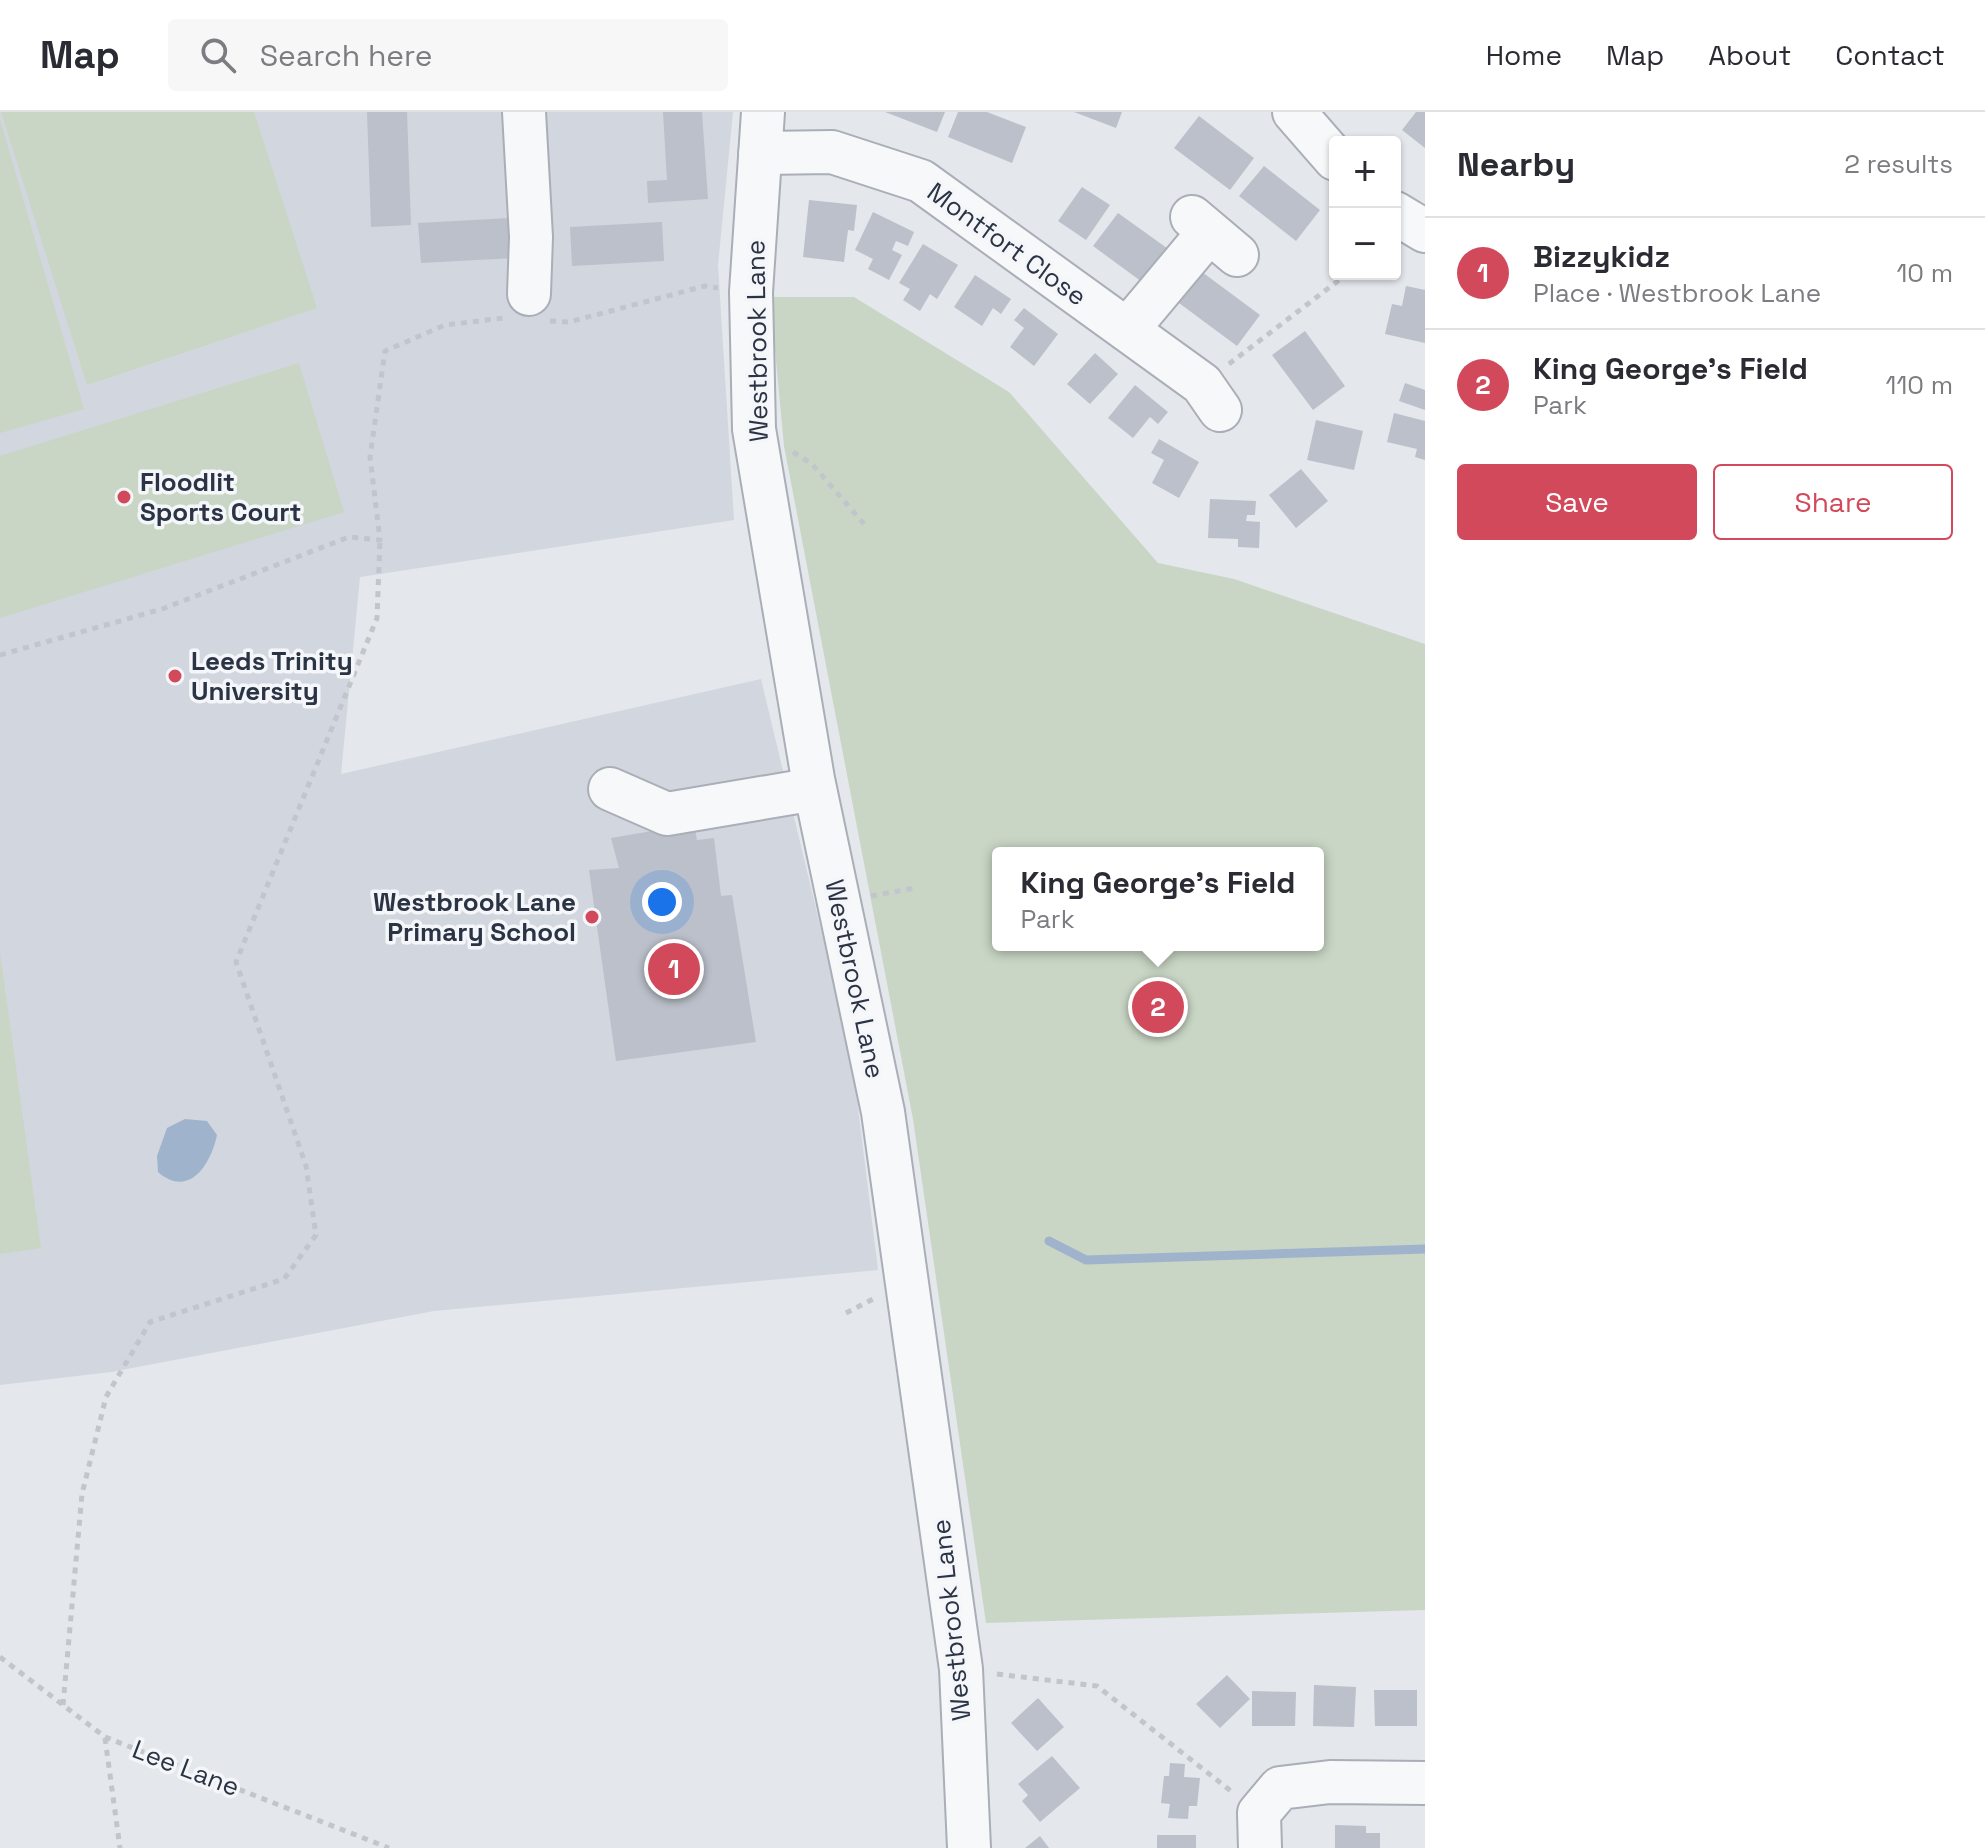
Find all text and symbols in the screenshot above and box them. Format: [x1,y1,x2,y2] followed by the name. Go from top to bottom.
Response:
[168,19,728,91] search box
[40,31,120,79] text: Map
[196,33,240,77] icon: search
[260,36,433,75] text: Search here
[1486,37,1562,73] text: Home
[1606,37,1664,73] text: Map
[1708,37,1791,73] text: About
[1835,37,1945,73] text: Contact
[1329,136,1401,280] map controls
[1329,136,1401,208] button: +
[1457,143,1575,186] text: Nearby
[1844,147,1953,181] text: 2 results
[921,175,1093,313] street label: Montfort Close
[1329,208,1401,280] button: −
[1533,237,1670,276] text: Bizzykidz
[738,239,776,443] street label: Westbrook Lane
[1477,256,1489,290] text: 1
[1896,256,1953,290] text: 10 m
[1533,276,1821,310] text: Place · Westbrook Lane
[1533,349,1808,388] text: King George's Field
[1475,368,1491,402] text: 2
[1886,368,1953,402] text: 110 m
[1533,388,1587,422] text: Park
[1457,464,1697,540] button: Save
[1713,464,1953,540] button: Share
[140,465,301,529] place label: Floodlit Sports Court
[115,488,133,506] marker: Floodlit Sports Court
[191,644,353,708] place label: Leeds Trinity University
[166,667,184,685] marker: Leeds Trinity University
[992,847,1324,951] popup
[1021,863,1295,902] text: King George's Field
[817,876,893,1082] street label: Westbrook Lane
[642,882,682,922] your location
[373,885,576,949] place label: Westbrook Lane Primary School
[1021,902,1075,936] text: Park
[583,908,601,926] marker: Westbrook Lane Primary School
[648,939,700,999] pin: 1
[1132,977,1184,1037] pin: 2
[924,1518,978,1722] street label: Westbrook Lane
[128,1732,244,1804] street label: Lee Lane

